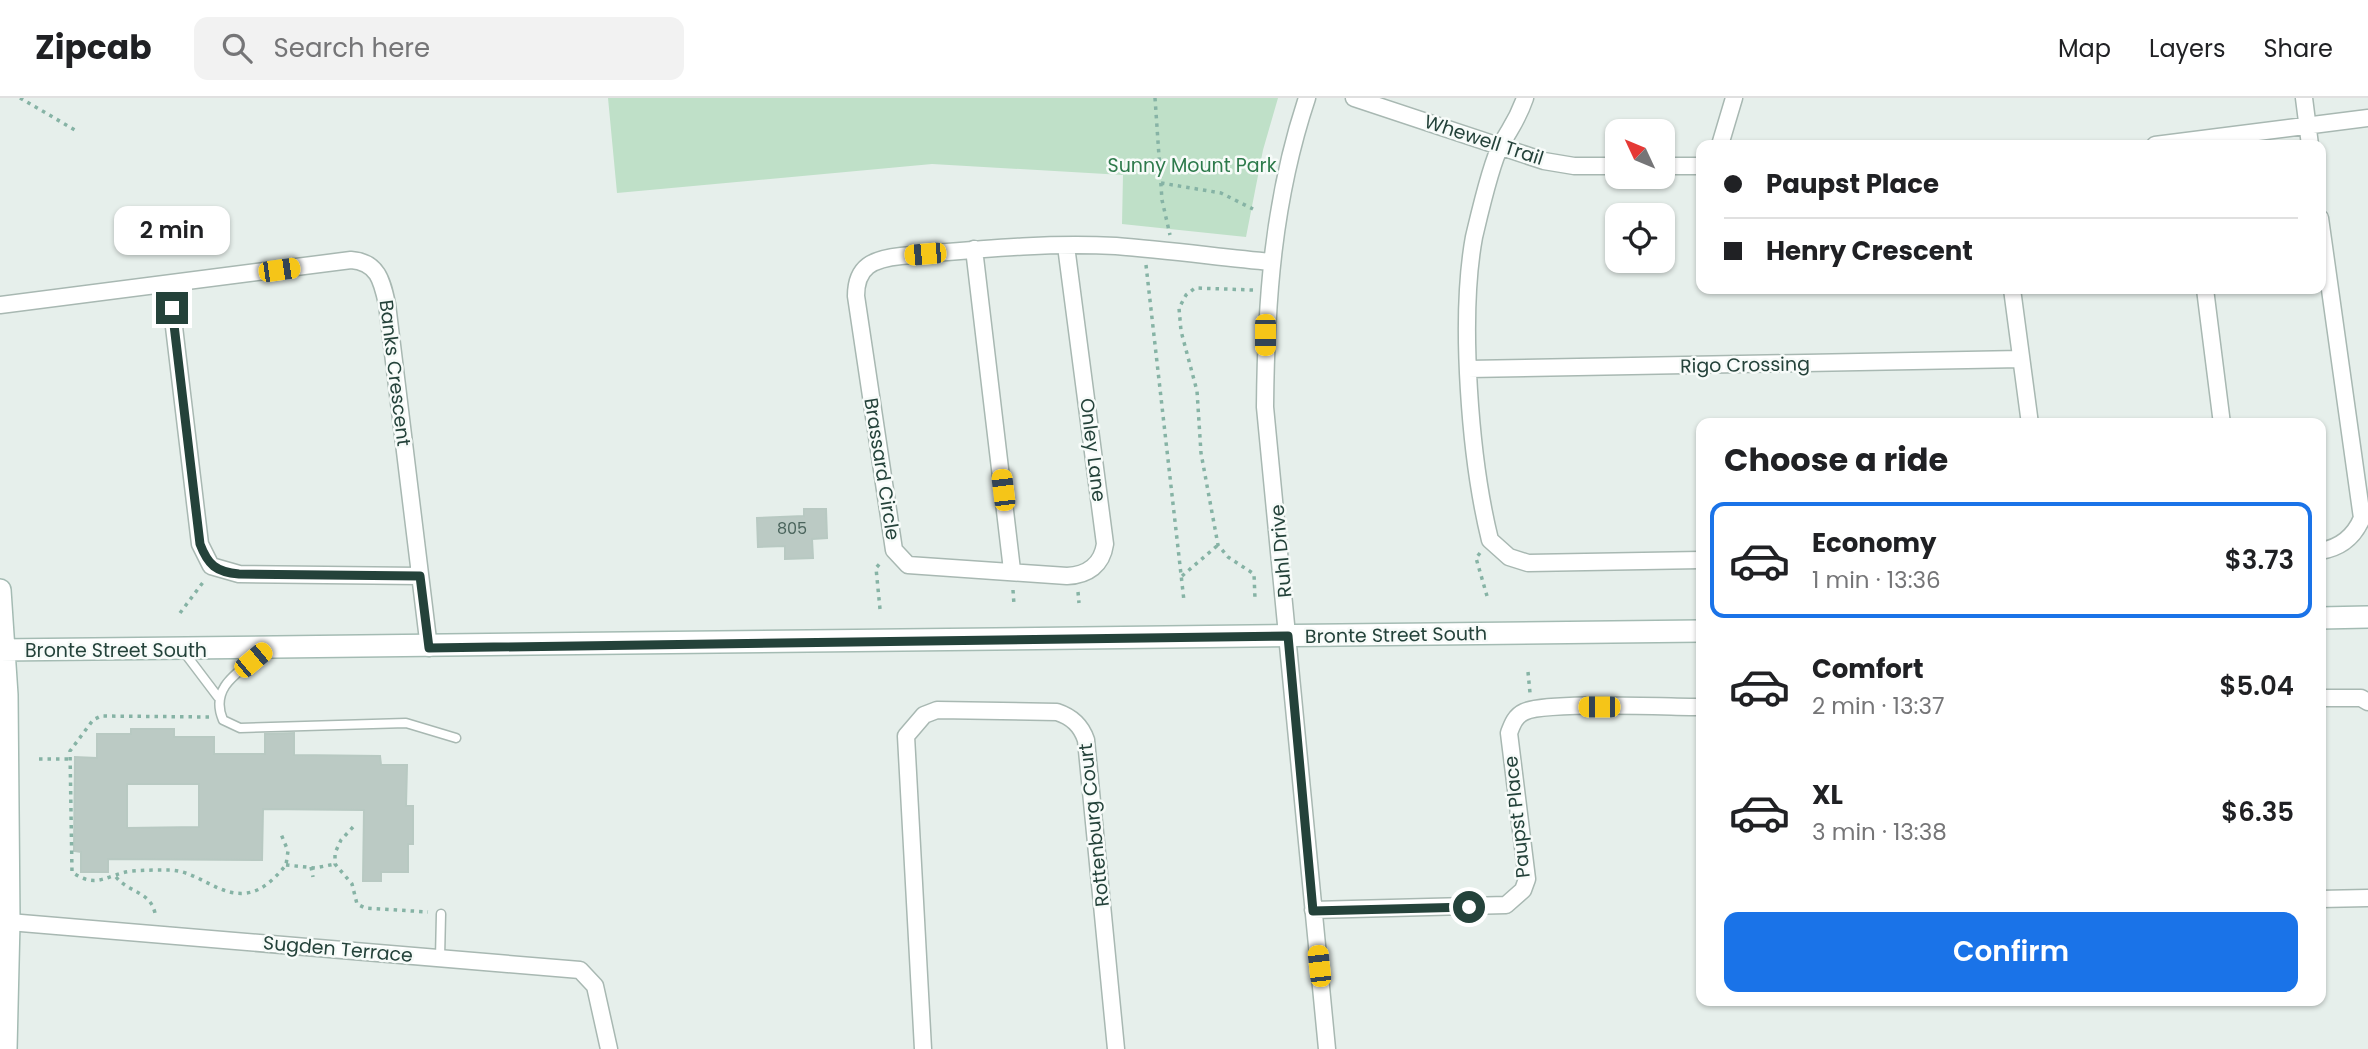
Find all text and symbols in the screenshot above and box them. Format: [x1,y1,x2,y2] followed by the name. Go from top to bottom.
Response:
[194,17,684,80] search box
[35,24,152,71] text: Zipcab
[218,29,256,67] icon: search
[274,30,430,66] text: Search here
[2058,32,2111,65] text: Map
[2149,32,2225,65] text: Layers
[2263,32,2333,65] text: Share
[1421,108,1547,172] street label: Whewell Trail
[1605,119,1675,189] north arrow
[1605,119,1675,273] map controls
[1108,152,1277,179] park label: Sunny Mount Park
[1766,166,1939,202] text: Paupst Place
[1605,203,1675,273] button: locate
[114,206,230,256] callout: 2 min
[140,214,204,246] text: 2 min
[1766,233,1973,269] text: Henry Crescent
[904,242,947,266] car
[257,257,302,283] car
[156,292,188,324] route end
[373,298,417,448] street label: Banks Crescent
[1255,314,1276,356] car
[1680,350,1810,380] street label: Rigo Crossing
[857,396,907,542] street label: Brassard Circle
[1073,397,1113,503] street label: Onley Lane
[1724,437,1948,482] text: Choose a ride
[991,468,1016,512] car
[1263,503,1299,599] street label: Ruhl Drive
[777,517,807,540] house number: 805
[1812,525,1936,561] text: Economy
[1728,529,1791,592] icon: car
[2225,542,2294,578] text: $3.73
[1812,564,1941,596] text: 1 min · 13:36
[1305,620,1487,650] street label: Bronte Street South
[25,637,207,664] street label: Bronte Street South
[231,638,276,682] car
[1812,651,1924,687] text: Comfort
[1728,655,1791,718] icon: car
[2220,668,2294,704] text: $5.04
[1812,690,1945,722] text: 2 min · 13:37
[1579,697,1621,718] car
[1072,742,1116,908] street label: Rottenburg Court
[1497,755,1537,879] street label: Paupst Place
[1812,777,1843,813] text: XL
[1728,781,1791,844] icon: car
[2221,794,2294,830] text: $6.35
[1812,816,1947,848] text: 3 min · 13:38
[1453,891,1485,923] route start
[1724,912,2298,992] button: Confirm
[262,929,414,969] street label: Sugden Terrace
[1307,944,1332,988] car

